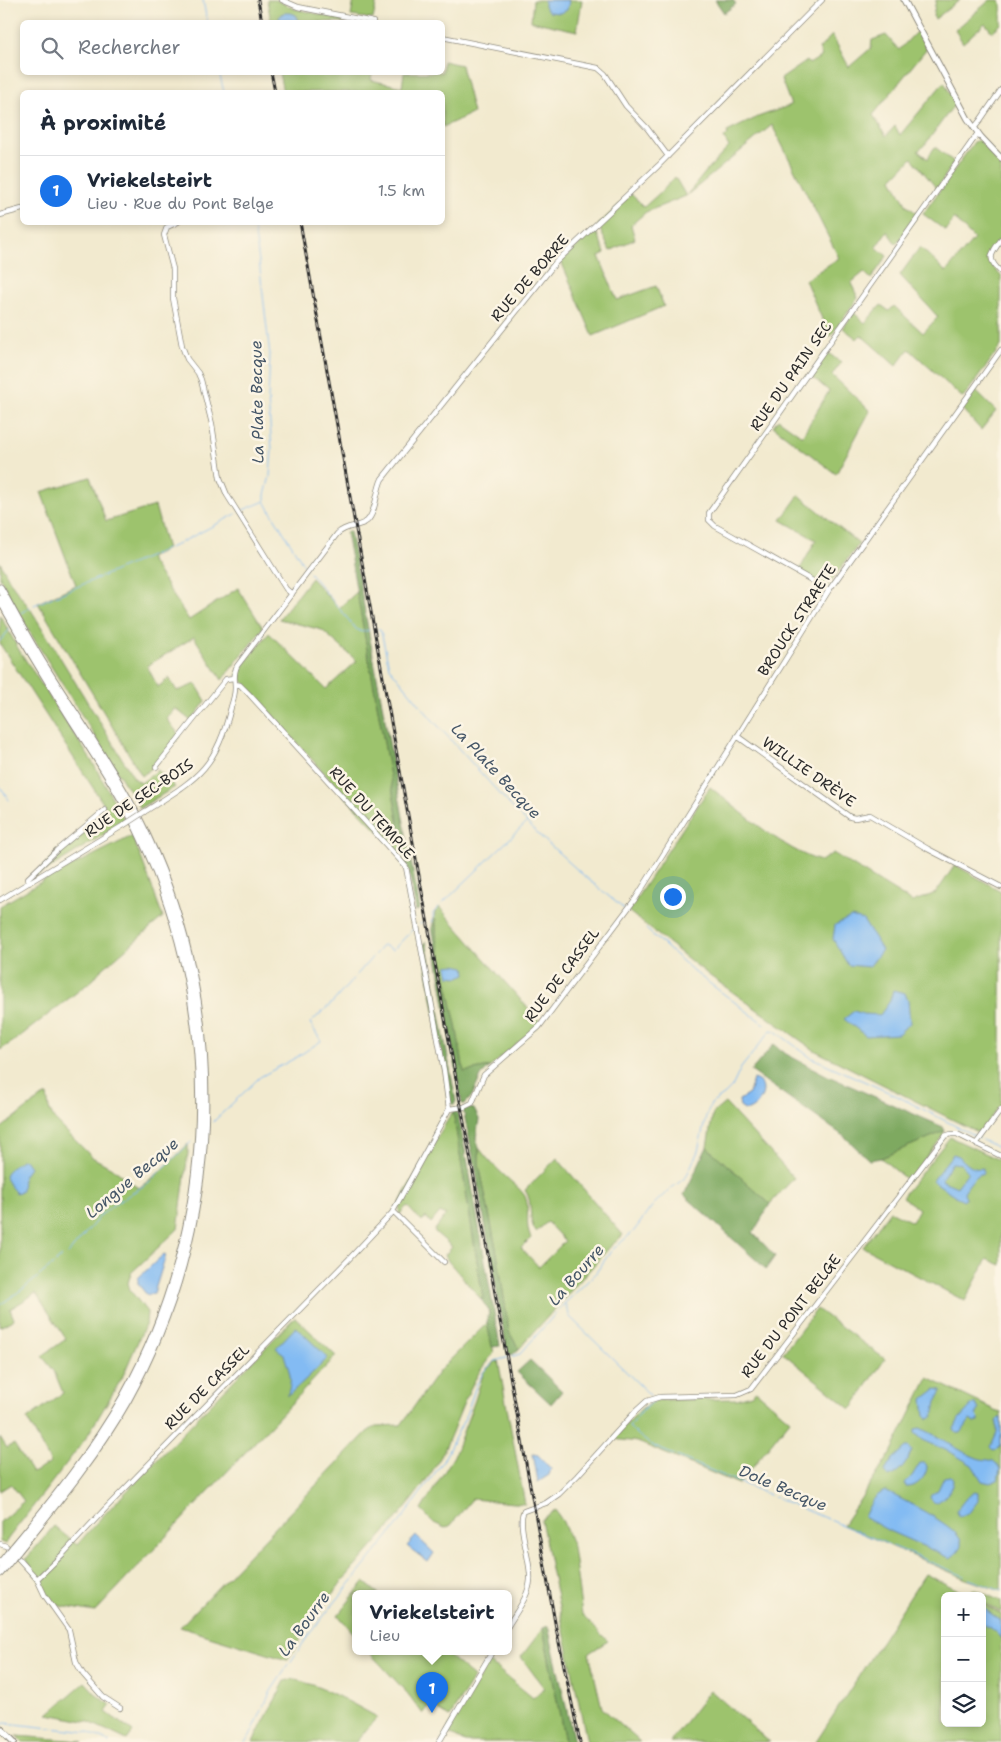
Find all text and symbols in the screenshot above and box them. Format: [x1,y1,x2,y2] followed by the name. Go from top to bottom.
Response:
[20,20,445,75] search box
[38,34,66,62] icon: search
[78,35,181,60] text: Rechercher
[40,109,166,137] text: À proximité
[87,168,212,193] text: Vriekelsteirt
[52,180,60,201] text: 1
[378,180,425,201] text: 1.5 km
[87,193,274,214] text: Lieu · Rue du Pont Belge
[487,230,573,326] street label: RUE DE BORRE
[746,317,836,435] street label: RUE DU PAIN SEC
[245,340,269,464] water label: La Plate Becque
[753,560,841,680] street label: BROUCK STRAETE
[446,719,546,823] water label: La Plate Becque
[758,731,860,812] street label: WILLIE DRÈVE
[81,754,197,842] street label: RUE DE SEC-BOIS
[325,762,419,864] street label: RUE DU TEMPLE
[660,884,686,910] your location
[520,924,604,1026] street label: RUE DE CASSEL
[81,1133,183,1223] water label: Longue Becque
[543,1240,609,1310] water label: La Bourre
[736,1250,846,1382] street label: RUE DU PONT BELGE
[160,1340,254,1434] street label: RUE DE CASSEL
[736,1460,830,1516] water label: Dole Becque
[273,1587,335,1661] water label: La Bourre
[352,1590,512,1655] popup
[941,1592,986,1727] map controls
[941,1592,986,1637] button: +
[370,1600,494,1625] text: Vriekelsteirt
[370,1625,400,1646] text: Lieu
[941,1637,986,1682] button: −
[416,1672,448,1713] pin: 1
[941,1682,986,1727] button: layers

